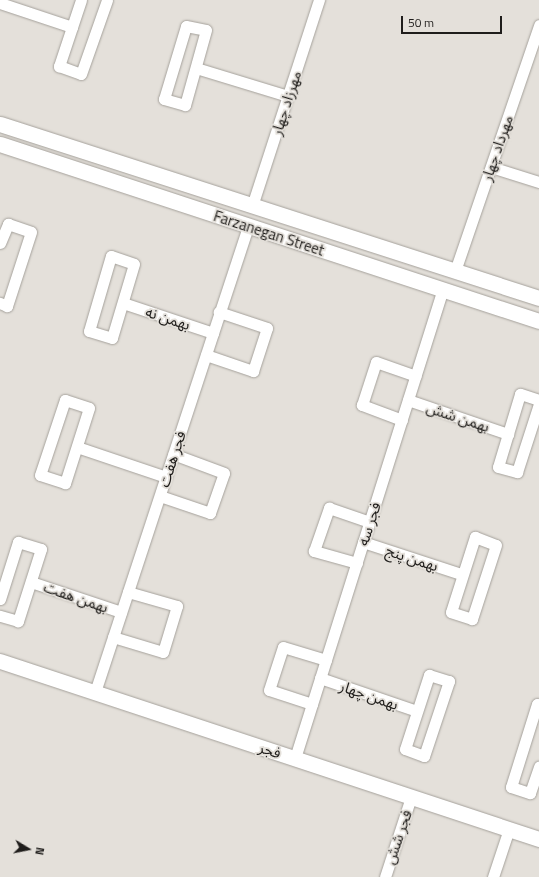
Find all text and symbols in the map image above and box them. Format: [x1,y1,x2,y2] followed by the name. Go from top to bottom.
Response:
[403,8,504,34] scale bar
[408,13,434,32] text: 50 m
[267,68,305,138] street label: مهرزاد چهار
[477,113,517,183] street label: مهرداد چهار
[211,207,327,259] street label: Farzanegan Street
[143,302,193,334] street label: بهمن نه
[424,398,492,436] street label: بهمن شش
[154,429,190,489] street label: فجر هفت
[354,500,384,548] street label: فجر سه
[384,541,440,575] street label: بهمن پنج
[41,578,111,616] street label: بهمن هفت
[337,677,401,713] street label: بهمن چهار
[257,738,283,762] street label: فجر
[380,807,416,867] street label: فجر شش
[8,829,48,869] north arrow
[31,846,48,856] text: N

